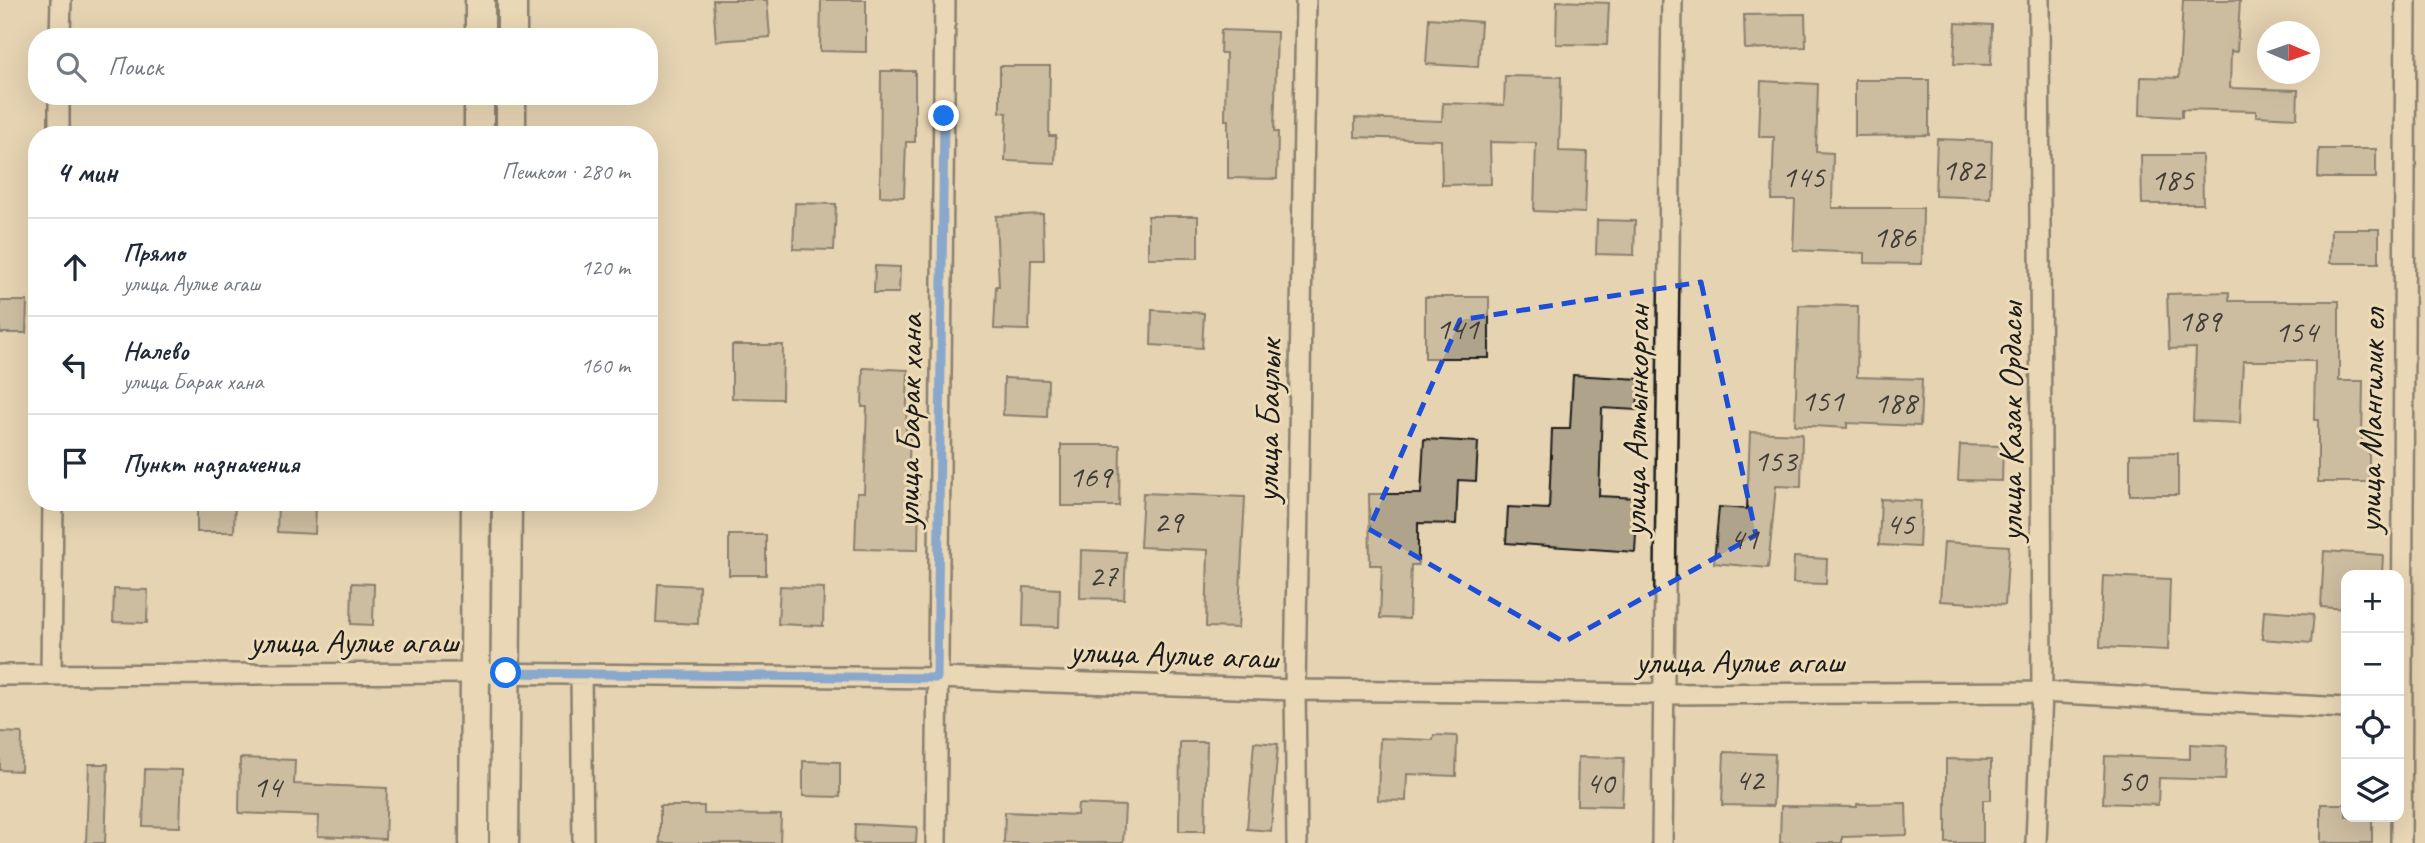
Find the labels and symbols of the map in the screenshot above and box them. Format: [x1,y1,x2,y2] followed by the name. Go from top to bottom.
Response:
[2257,21,2320,84] north arrow
[928,100,959,131] route end
[1941,149,1987,190] house number: 182
[1781,156,1826,197] house number: 145
[2150,159,2195,200] house number: 185
[1872,216,1917,257] house number: 186
[1988,300,2033,544] street label: улица Казак Ордасы
[2177,300,2223,341] house number: 189
[1611,303,1661,539] street label: улица Алтынкорган
[2347,306,2396,536] street label: улица Мангилик ел
[1435,308,1480,349] house number: 141
[885,311,933,530] street label: улица Барак хана
[2274,311,2321,352] house number: 154
[1244,336,1292,505] street label: улица Баулык
[1800,380,1845,421] house number: 151
[1873,382,1919,423] house number: 188
[1753,440,1799,481] house number: 153
[1068,456,1114,497] house number: 169
[1154,501,1185,542] house number: 29
[1886,503,1916,544] house number: 45
[1730,518,1760,559] house number: 41
[1089,555,1119,596] house number: 27
[247,619,461,664] street label: улица Аулие агаш
[1067,628,1281,680] street label: улица Аулие агаш
[1633,639,1847,684] street label: улица Аулие агаш
[490,657,521,688] route start
[1735,759,1766,800] house number: 42
[2118,760,2149,801] house number: 50
[1586,762,1617,803] house number: 40
[253,766,285,807] house number: 14

